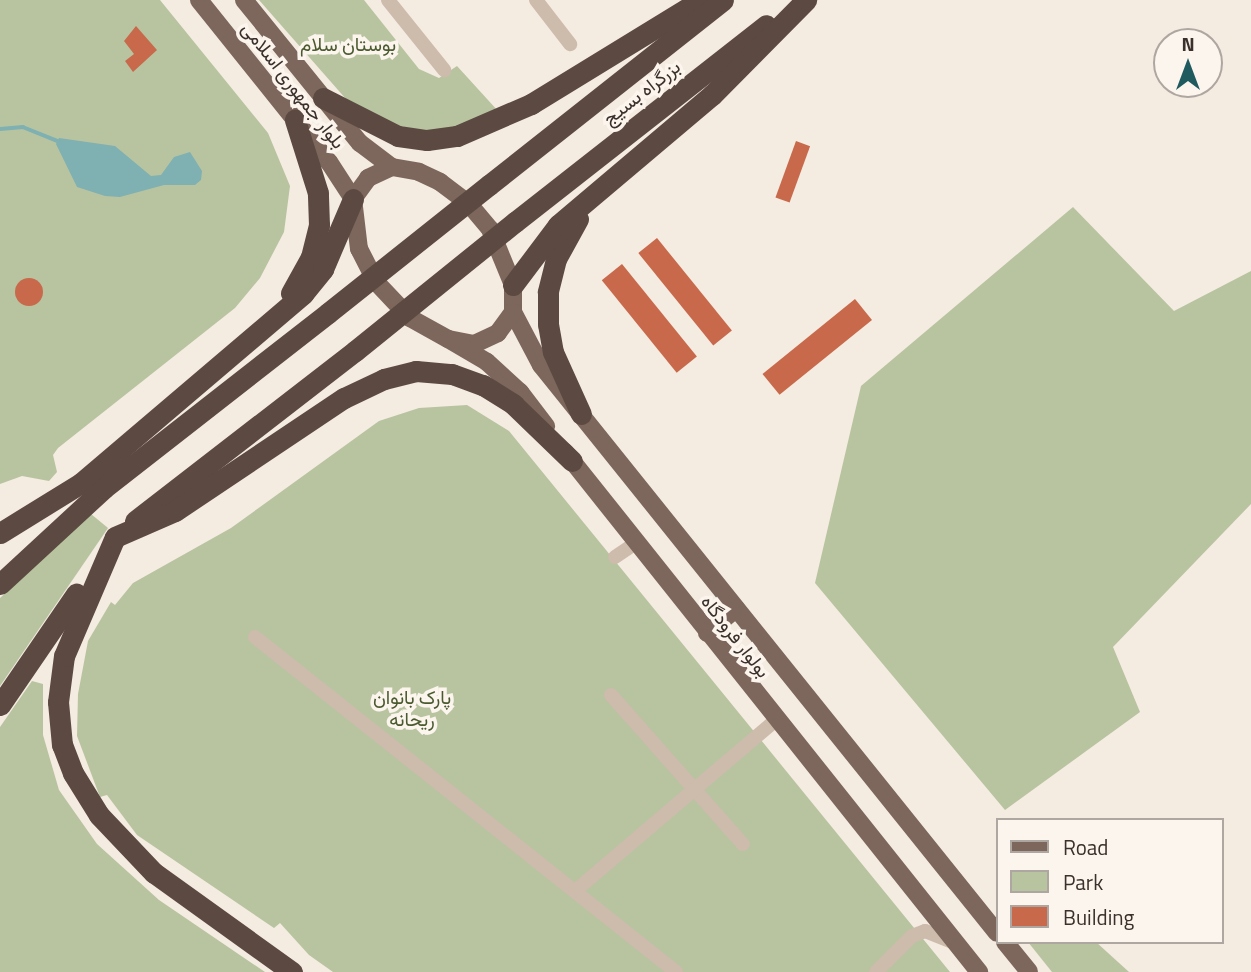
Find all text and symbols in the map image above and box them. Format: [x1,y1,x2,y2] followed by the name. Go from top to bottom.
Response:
[237,17,351,153] street label: بلوار جمهوری اسلامی
[1153,28,1223,98] north arrow
[1181,29,1195,58] text: N
[300,33,396,55] park label: بوستان سلام
[598,55,684,129] street label: بزرگراه بسیج
[697,590,775,682] street label: بولوار فرودگاه
[373,686,451,730] park label: پارک بانوان ریحانه
[996,818,1223,944] legend
[1063,831,1108,863] text: Road
[1063,866,1103,898] text: Park
[1063,901,1134,933] text: Building

